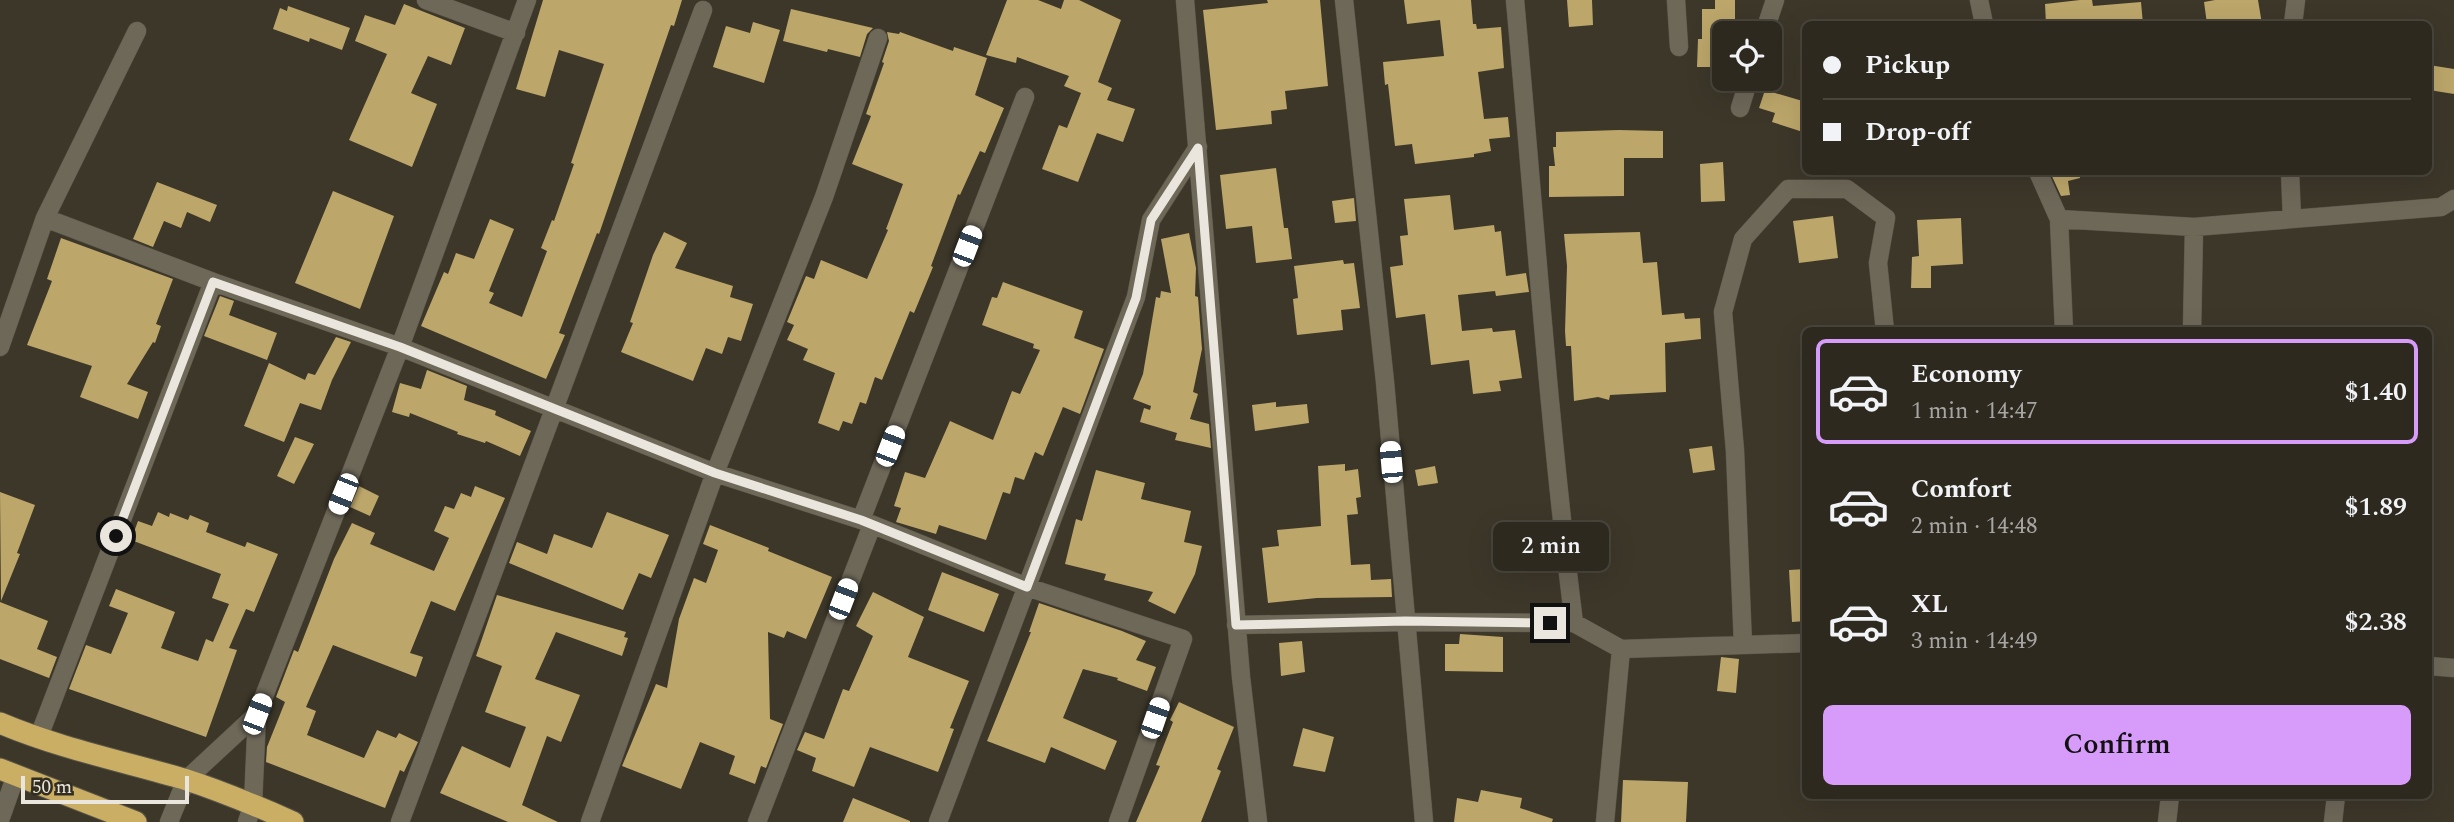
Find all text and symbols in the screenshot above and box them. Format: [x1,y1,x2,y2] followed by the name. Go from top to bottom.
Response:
[1712,21,1782,91] map controls
[1712,21,1782,91] button: locate
[1865,45,1950,85] text: Pickup
[1865,112,1970,152] text: Drop-off
[950,223,985,269] car
[1911,354,2021,394] text: Economy
[1827,360,1890,423] icon: car
[2344,372,2407,412] text: $1.40
[1911,394,2038,429] text: 1 min · 14:47
[873,423,908,469] car
[1379,440,1404,484] car
[1911,469,2012,509] text: Comfort
[326,471,361,517] car
[1827,475,1890,538] icon: car
[2344,487,2407,527] text: $1.89
[1911,509,2038,544] text: 2 min · 14:48
[100,520,132,552] route start
[1492,522,1608,570] callout: 2 min
[1521,529,1581,564] text: 2 min
[826,576,861,622] car
[1911,584,1948,624] text: XL
[1827,590,1890,653] icon: car
[2344,602,2407,642] text: $2.38
[1534,607,1566,639] route end
[1911,624,2038,659] text: 3 min · 14:49
[240,691,275,737] car
[1139,695,1172,741] car
[1823,705,2411,785] button: Confirm
[21,773,189,805] scale bar
[32,773,72,802] text: 50 m

